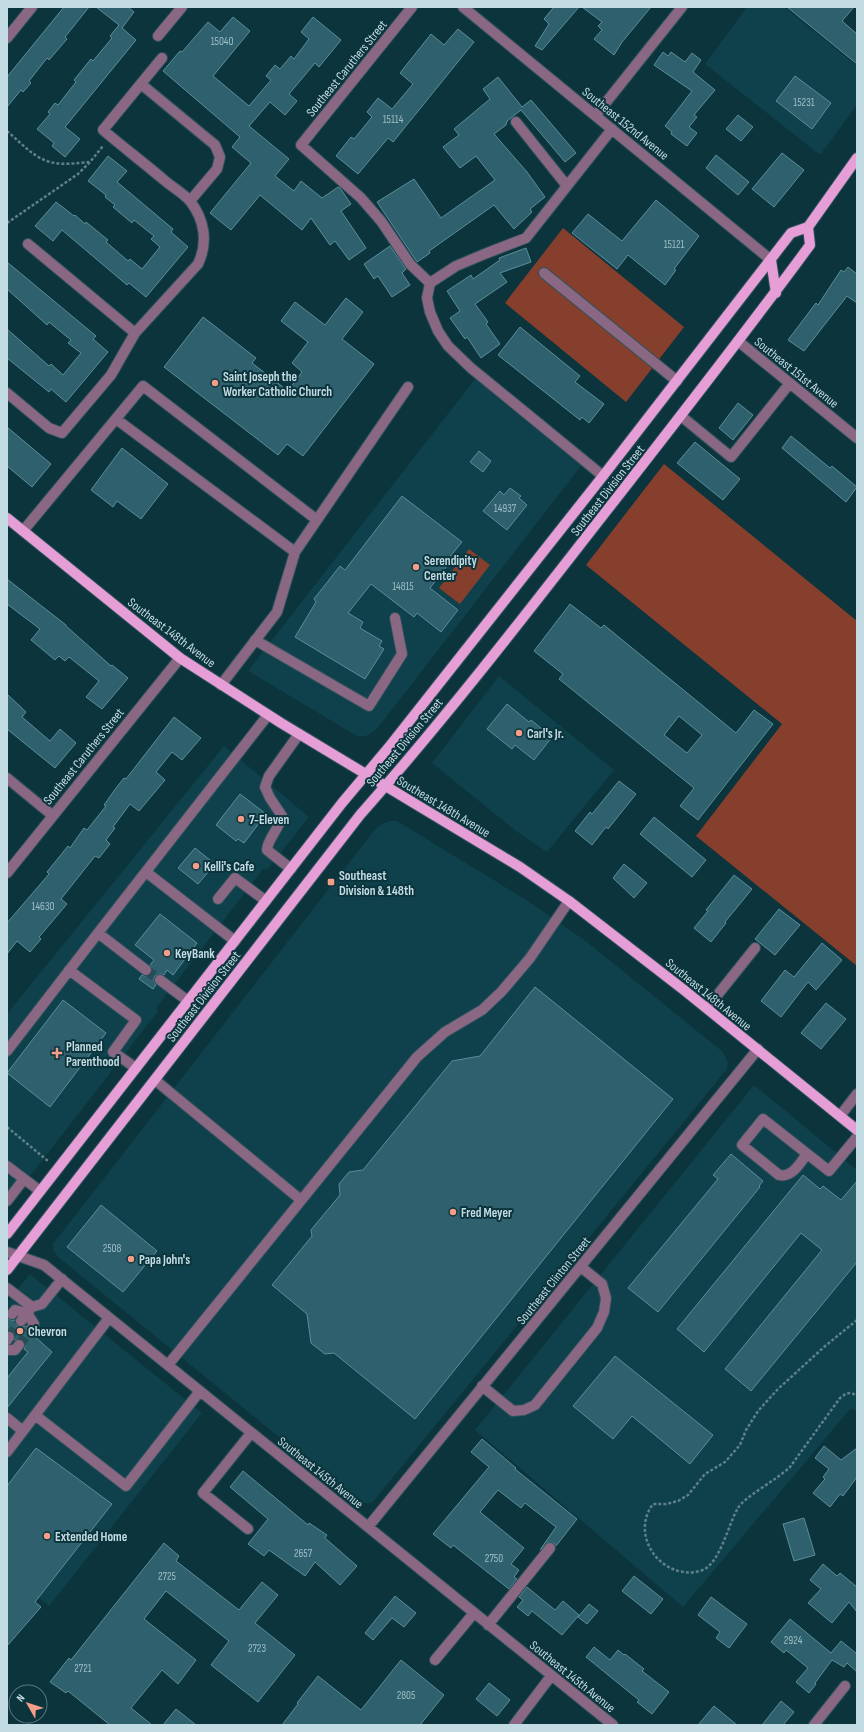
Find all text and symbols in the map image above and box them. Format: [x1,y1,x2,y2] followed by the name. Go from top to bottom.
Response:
[303,17,391,120] street label: Southeast Caruthers Street
[211,35,233,48] house number: 15040
[579,84,672,164] street label: Southeast 152nd Avenue
[793,96,815,109] house number: 15231
[383,113,404,126] house number: 15114
[664,238,684,251] house number: 15121
[751,334,842,412] street label: Southeast 151st Avenue
[223,369,332,400] place label: Saint Joseph the Worker Catholic Church
[210,378,220,388] marker: Saint Joseph the Worker Catholic Church
[567,442,648,539] street label: Southeast Division Street
[494,502,517,515] house number: 14937
[424,553,478,584] place label: Serendipity Center
[411,562,421,572] marker: Serendipity Center
[392,580,414,593] house number: 14815
[124,595,219,671] street label: Southeast 148th Avenue
[363,695,446,790] street label: Southeast Division Street
[40,705,128,808] street label: Southeast Caruthers Street
[527,726,564,742] place label: Carl's Jr.
[514,728,524,738] marker: Carl's Jr.
[394,773,493,841] street label: Southeast 148th Avenue
[249,812,290,828] place label: 7-Eleven
[236,814,246,824] marker: 7-Eleven
[204,859,255,875] place label: Kelli's Cafe
[191,861,201,871] marker: Kelli's Cafe
[339,868,414,899] place label: Southeast Division & 148th
[326,877,336,887] marker: Southeast Division & 148th
[32,900,54,913] house number: 14630
[175,946,215,962] place label: KeyBank
[162,948,172,958] marker: KeyBank
[163,948,244,1045] street label: Southeast Division Street
[662,955,755,1034] street label: Southeast 148th Avenue
[66,1039,120,1070] place label: Planned Parenthood
[51,1047,63,1059] marker: Planned Parenthood
[461,1205,512,1221] place label: Fred Meyer
[448,1207,458,1217] marker: Fred Meyer
[513,1234,594,1328] street label: Southeast Clinton Street
[103,1242,122,1255] house number: 2508
[139,1252,190,1268] place label: Papa John's
[126,1254,136,1264] marker: Papa John's
[28,1324,67,1340] place label: Chevron
[15,1326,25,1336] marker: Chevron
[274,1433,366,1512] street label: Southeast 145th Avenue
[55,1529,128,1545] place label: Extended Home
[42,1531,52,1541] marker: Extended Home
[294,1547,313,1560] house number: 2657
[485,1552,503,1565] house number: 2750
[158,1570,176,1583] house number: 2725
[784,1634,803,1647] house number: 2924
[526,1637,618,1716] street label: Southeast 145th Avenue
[248,1642,266,1655] house number: 2723
[74,1662,92,1675] house number: 2721
[8,1684,48,1724] north arrow
[397,1689,415,1702] house number: 2805
[14,1692,28,1704] text: N

